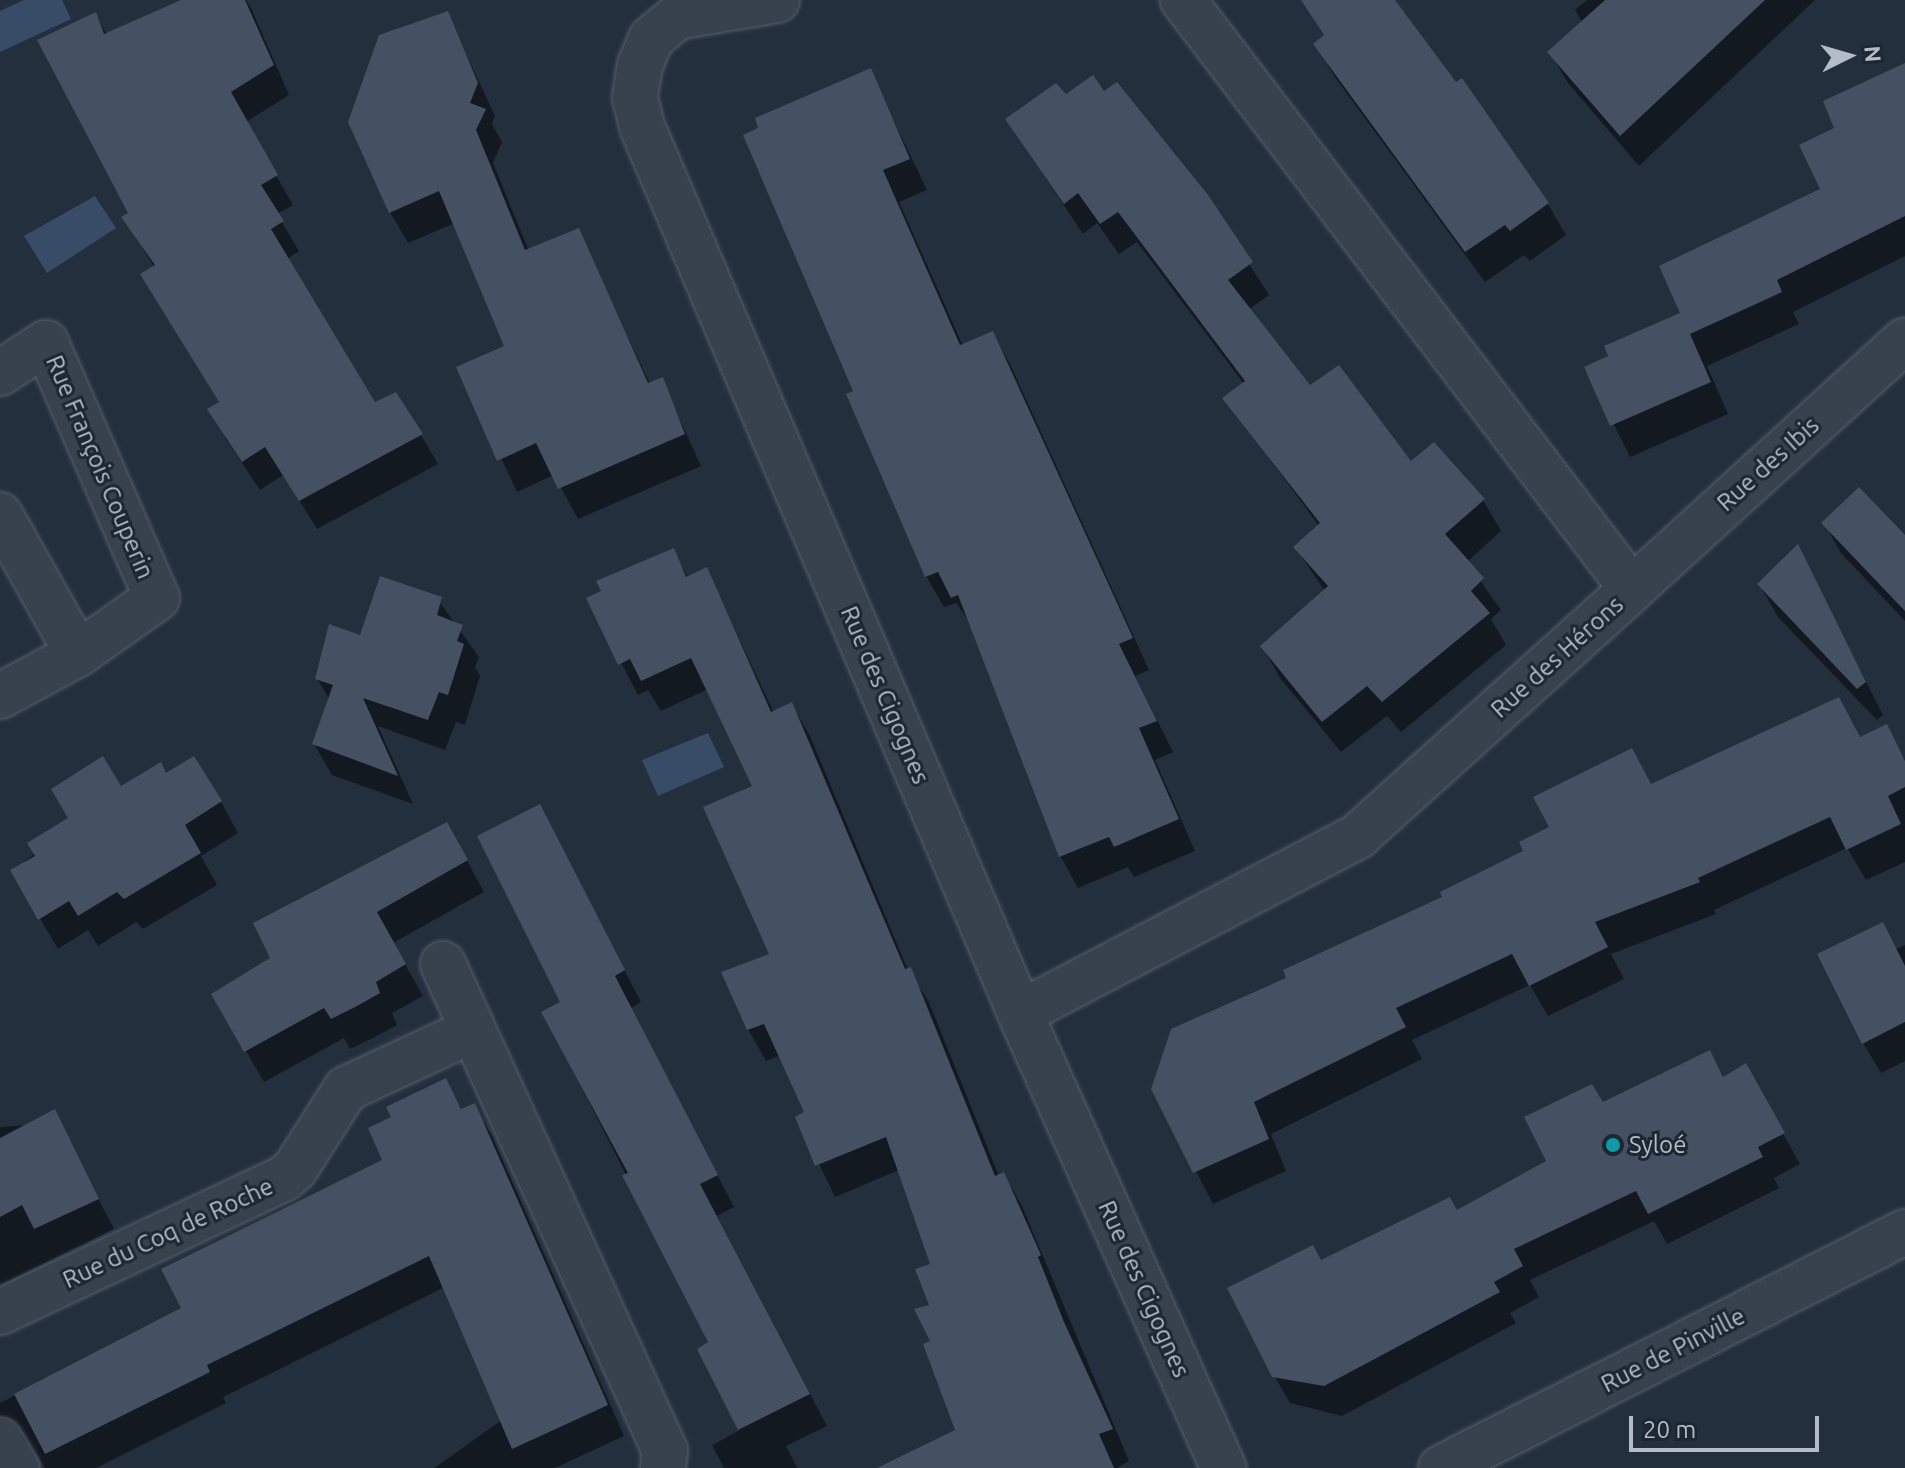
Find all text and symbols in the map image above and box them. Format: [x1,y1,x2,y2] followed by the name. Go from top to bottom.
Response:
[1809,16,1889,96] north arrow
[1860,45,1887,63] text: N
[40,351,160,583] street label: Rue François Couperin
[1711,411,1825,517] street label: Rue des Ibis
[1485,590,1629,724] street label: Rue des Hérons
[835,602,935,788] street label: Rue des Cigognes
[1629,1131,1686,1159] place label: Syloé
[1604,1136,1622,1154] marker: Syloé
[58,1172,278,1294] street label: Rue du Coq de Roche
[1092,1196,1196,1382] street label: Rue des Cigognes
[1596,1301,1750,1399] street label: Rue de Pinville
[1633,1400,1823,1450] scale bar
[1643,1416,1696,1443] text: 20 m

